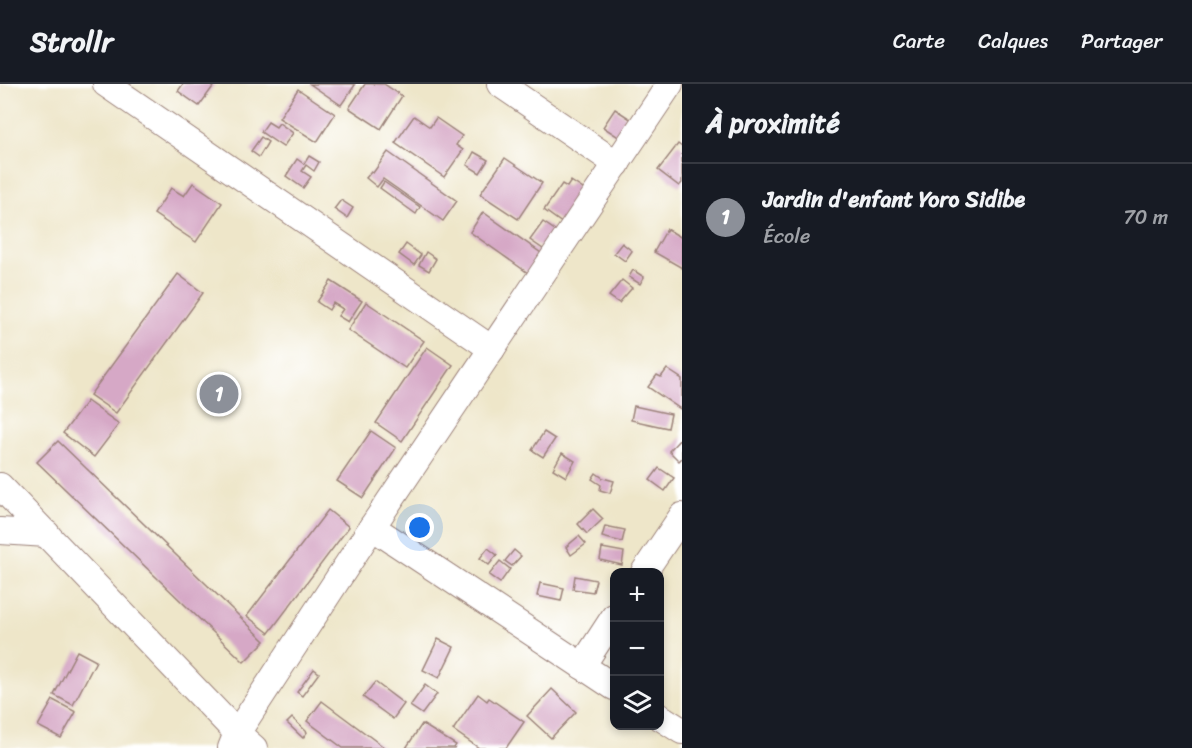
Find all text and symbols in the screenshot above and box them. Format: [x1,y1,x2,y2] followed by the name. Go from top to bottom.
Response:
[30,17,113,66] text: Strollr
[893,22,945,60] text: Carte
[978,22,1048,60] text: Calques
[1081,22,1162,60] text: Partager
[706,100,840,146] text: À proximité
[763,180,1025,219] text: Jardin d'enfant Yoro Sidibe
[721,200,730,235] text: 1
[1123,200,1168,235] text: 70 m
[763,219,810,254] text: École
[200,372,238,416] pin: 1
[405,513,434,542] your location
[610,568,664,730] map controls
[610,568,664,622] button: +
[610,622,664,676] button: −
[610,676,664,730] button: layers

